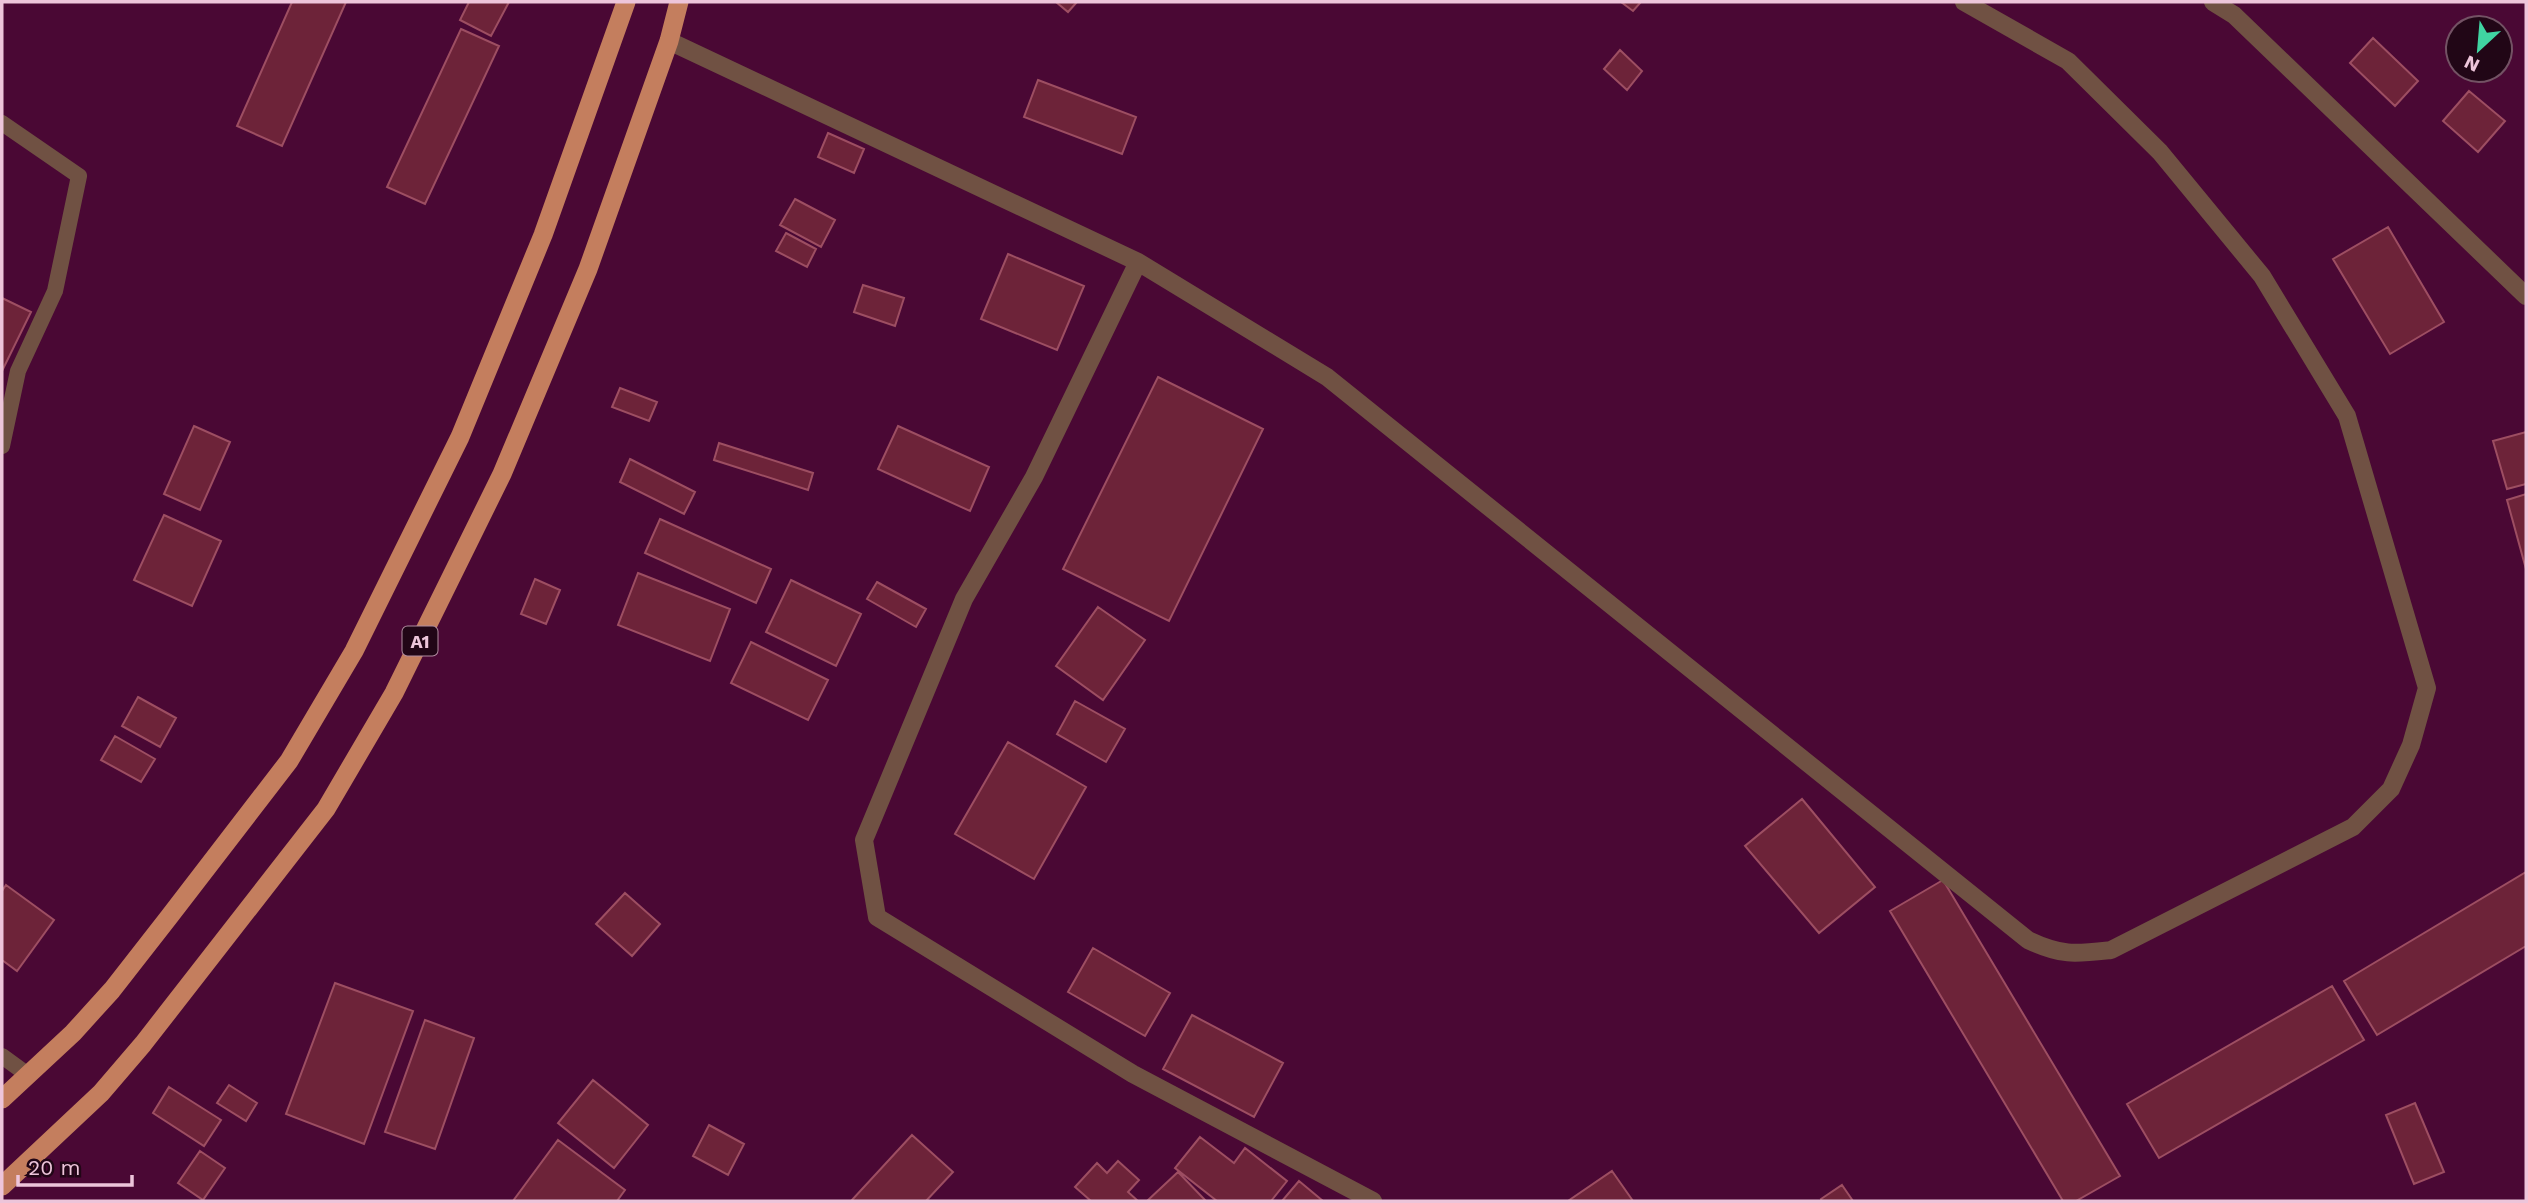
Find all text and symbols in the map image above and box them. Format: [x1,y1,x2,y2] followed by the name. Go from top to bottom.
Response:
[2444,14,2514,84] north arrow
[2460,50,2483,77] text: N
[402,626,438,656] road number: A1
[18,1144,131,1188] scale bar
[28,1155,80,1180] text: 20 m

